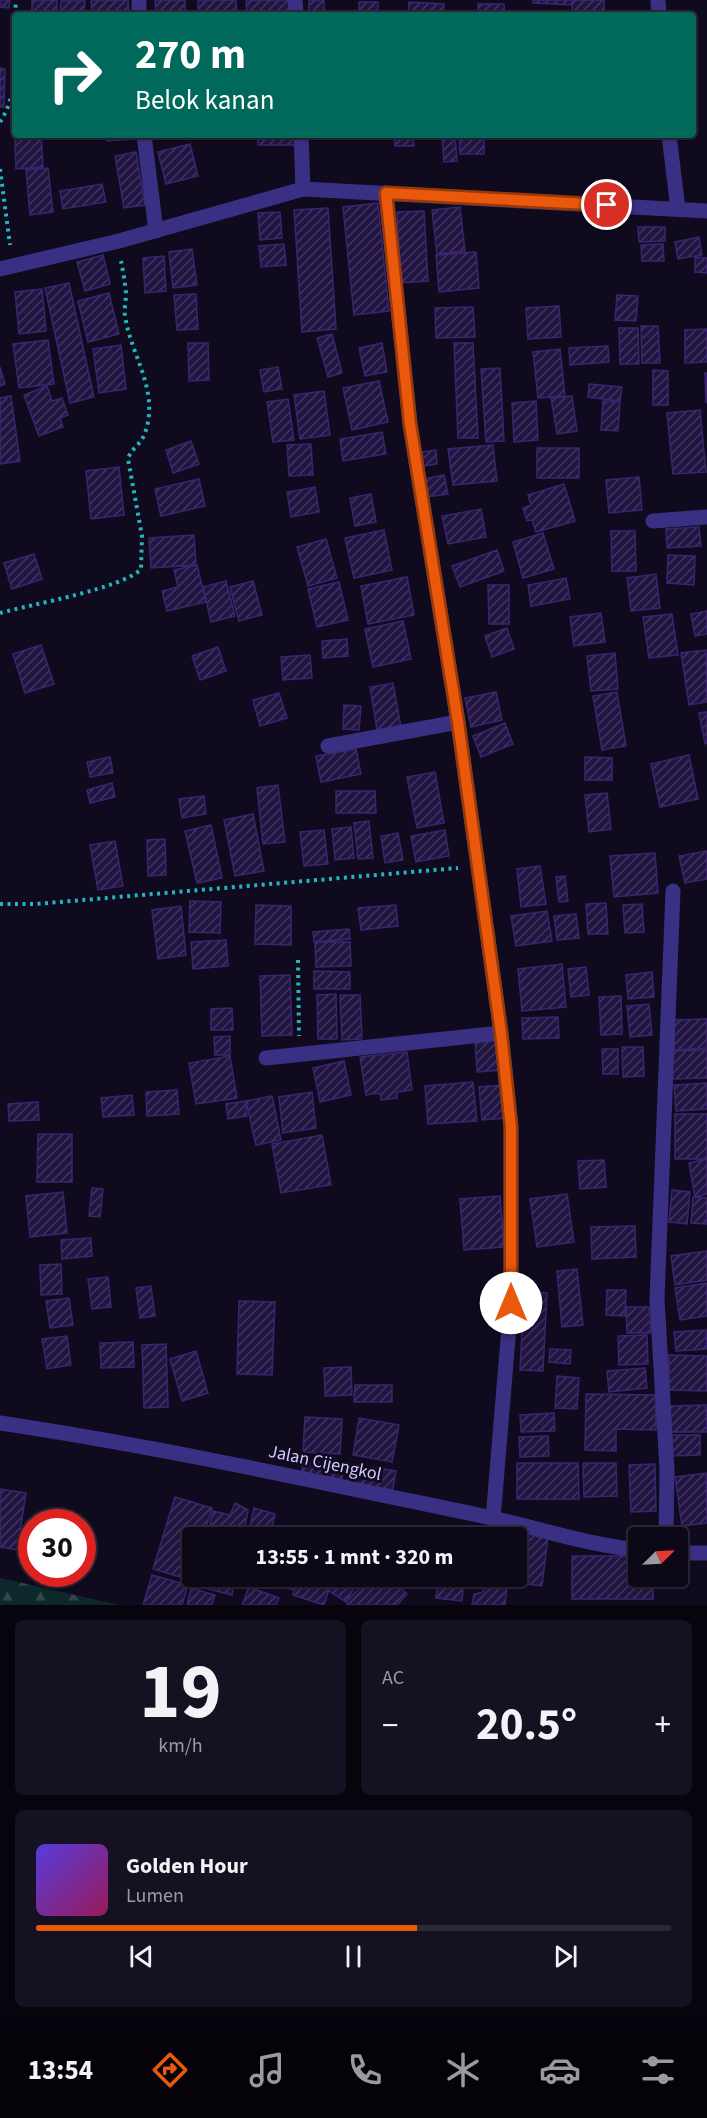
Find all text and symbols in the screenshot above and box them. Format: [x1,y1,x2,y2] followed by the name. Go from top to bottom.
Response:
[135,25,246,85] text: 270 m
[36,36,114,114] icon: right
[135,81,274,120] text: Belok kanan
[581,179,632,230] pin
[590,188,623,221] icon: arrive
[479,1271,543,1335] position arrow
[266,1439,384,1487] street label: Jalan Cijengkol
[18,1509,96,1587] speed limit sign: 30
[628,1527,688,1587] north arrow
[628,1527,688,1587] map controls
[256,1541,453,1573] text: 13:55 · 1 mnt · 320 m
[139,1637,222,1748] text: 19
[382,1664,404,1692] text: AC
[476,1693,577,1757] text: 20.5°
[382,1702,398,1749] text: −
[655,1702,671,1749] text: +
[158,1732,203,1760] text: km/h
[126,1850,248,1882] text: Golden Hour
[126,1882,184,1910] text: Lumen
[125,1940,158,1973] icon: previous
[337,1940,370,1973] icon: pause
[549,1940,582,1973] icon: next
[149,2049,191,2091] icon: directions
[246,2049,288,2091] icon: music
[344,2049,386,2091] icon: phone
[442,2049,484,2091] icon: climate
[539,2049,581,2091] icon: car
[637,2049,679,2091] icon: filters
[28,2051,93,2090] text: 13:54

